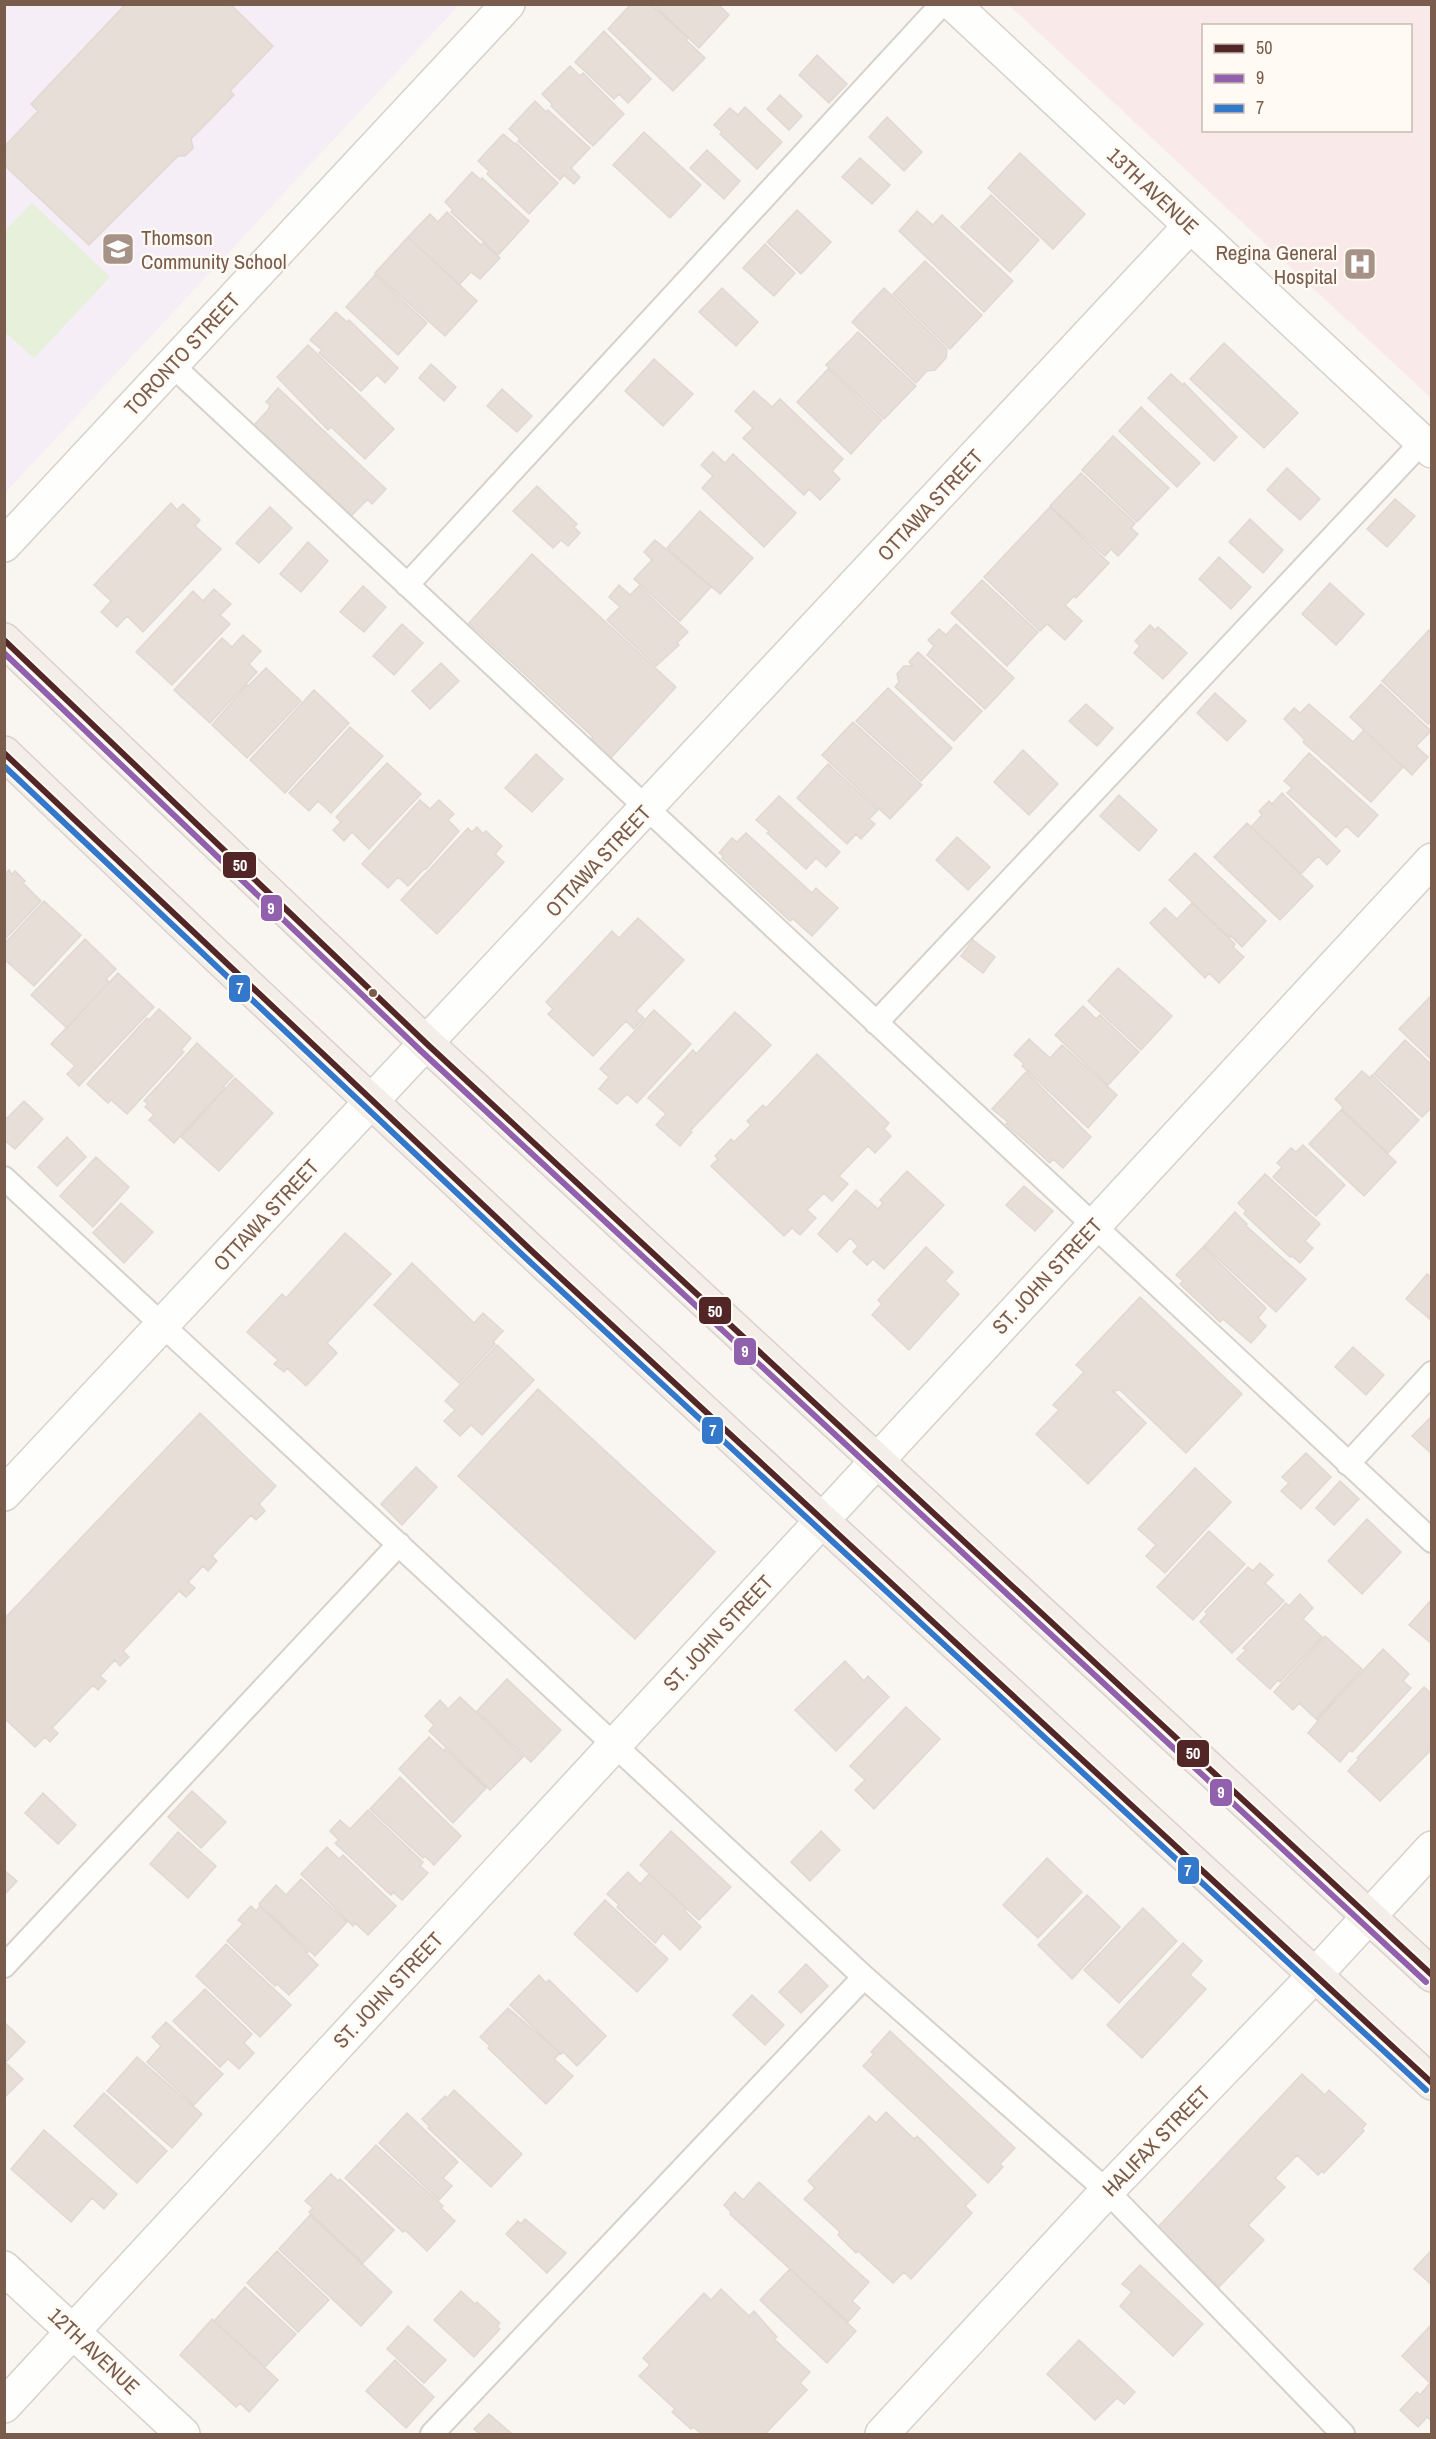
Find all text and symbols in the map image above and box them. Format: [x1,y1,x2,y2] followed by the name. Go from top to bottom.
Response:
[1202,24,1412,132] legend
[1256,35,1272,60] text: 50
[1256,65,1264,90] text: 9
[1256,95,1264,120] text: 7
[1101,141,1205,241] street label: 13TH AVENUE
[141,223,286,276] place label: Thomson Community School
[100,231,136,267] school or university icon: Thomson Community School
[1215,238,1337,291] place label: Regina General Hospital
[1342,246,1378,282] hospital icon: Regina General Hospital
[117,286,247,422] street label: TORONTO STREET
[871,443,990,567] street label: OTTAWA STREET
[539,799,658,923] street label: OTTAWA STREET
[222,851,257,879] line badge: 50
[233,854,247,876] text: 50
[260,894,283,922] line badge: 9
[267,897,275,919] text: 9
[228,974,251,1003] line badge: 7
[236,977,244,999] text: 7
[367,987,379,999] unlabelled marker
[207,1153,326,1277] street label: OTTAWA STREET
[985,1211,1109,1340] street label: ST. JOHN STREET
[698,1296,732,1325] line badge: 50
[708,1300,722,1322] text: 50
[733,1337,757,1366] line badge: 9
[741,1340,749,1362] text: 9
[701,1416,724,1445] line badge: 7
[709,1419,717,1441] text: 7
[656,1568,780,1697] street label: ST. JOHN STREET
[1176,1739,1210,1768] line badge: 50
[1186,1742,1200,1764] text: 50
[1209,1778,1233,1807] line badge: 9
[1217,1781,1225,1803] text: 9
[1177,1856,1200,1885] line badge: 7
[1184,1859,1192,1881] text: 7
[326,1925,450,2054] street label: ST. JOHN STREET
[1096,2079,1217,2203] street label: HALIFAX STREET
[42,2301,146,2401] street label: 12TH AVENUE

